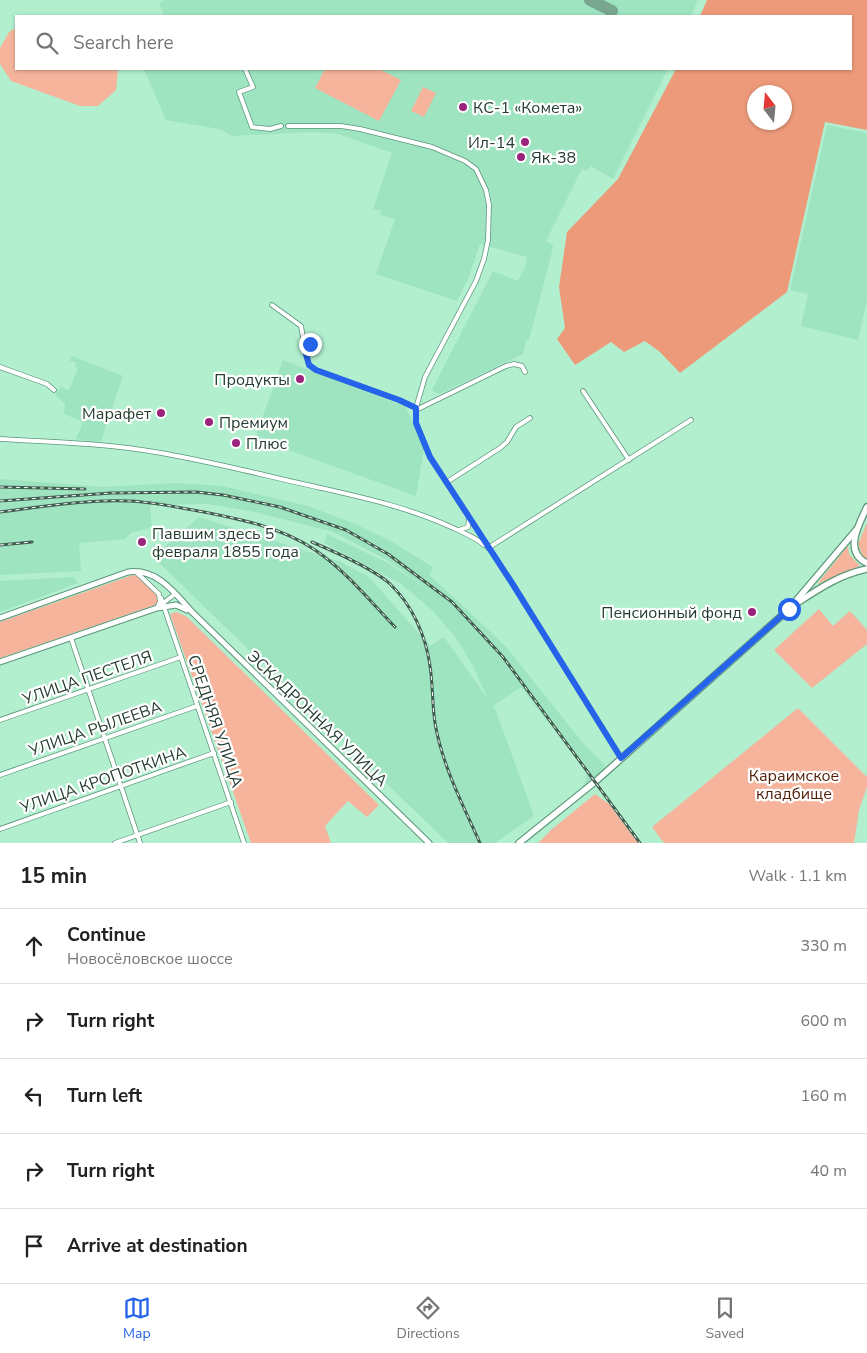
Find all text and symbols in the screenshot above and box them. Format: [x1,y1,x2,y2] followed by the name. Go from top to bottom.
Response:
[15,15,852,70] search box
[33,29,61,57] icon: search
[73,30,174,56] text: Search here
[747,85,792,130] north arrow
[473,97,582,119] place label: КС-1 «Комета»
[457,101,469,113] marker: КС-1 «Комета»
[468,132,515,154] place label: Ил-14
[519,136,531,148] marker: Ил-14
[531,147,576,169] place label: Як-38
[515,151,527,163] marker: Як-38
[299,333,322,356] route end
[214,369,290,391] place label: Продукты
[294,373,306,385] marker: Продукты
[82,403,152,425] place label: Марафет
[155,407,167,419] marker: Марафет
[219,412,288,434] place label: Премиум
[203,416,215,428] marker: Премиум
[246,433,288,455] place label: Плюс
[230,437,242,449] marker: Плюс
[152,523,299,563] place label: Павшим здесь 5 февраля 1855 года
[136,536,148,548] marker: Павшим здесь 5 февраля 1855 года
[778,598,801,621] route start
[601,602,743,624] place label: Пенсионный фонд
[746,606,758,618] marker: Пенсионный фонд
[19,645,155,711] street label: УЛИЦА ПЕСТЕЛЯ
[242,646,392,792] street label: ЭСКАДРОННАЯ УЛИЦА
[182,652,248,791] street label: СРЕДНЯЯ УЛИЦА
[25,696,165,762] street label: УЛИЦА РЫЛЕЕВА
[16,741,190,819] street label: УЛИЦА КРОПОТКИНА
[749,765,839,805] park label: Караимское кладбище
[20,862,87,890] text: 15 min
[749,865,847,887] text: Walk · 1.1 km
[67,922,146,948] text: Continue
[20,932,48,960] icon: ahead
[800,935,847,957] text: 330 m
[67,948,233,970] text: Новосёловское шоссе
[20,1007,48,1035] icon: right
[67,1008,154,1034] text: Turn right
[800,1010,847,1032] text: 600 m
[20,1082,48,1110] icon: left
[67,1083,142,1109] text: Turn left
[800,1085,847,1107] text: 160 m
[20,1157,48,1185] icon: right
[67,1158,154,1184] text: Turn right
[810,1160,847,1182] text: 40 m
[20,1232,48,1260] icon: arrive
[67,1233,248,1259] text: Arrive at destination
[123,1294,151,1343] tab: Map
[397,1294,460,1343] tab: Directions
[705,1294,744,1343] tab: Saved

